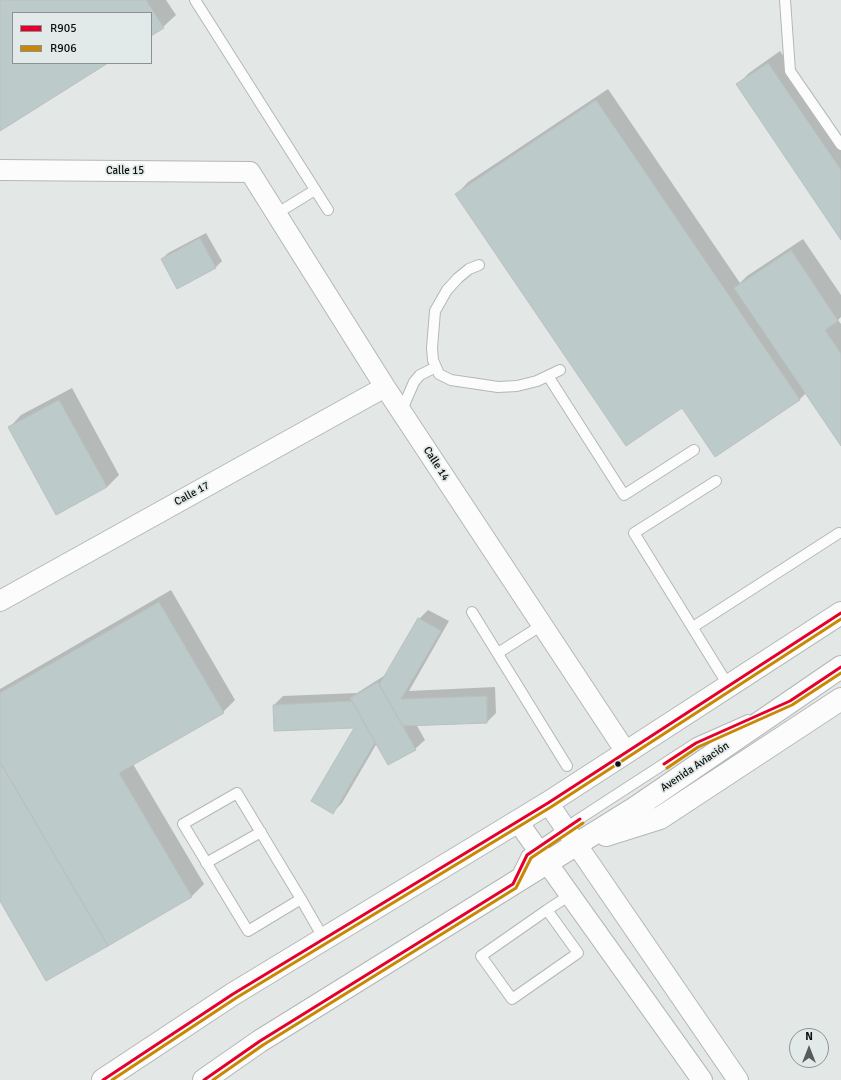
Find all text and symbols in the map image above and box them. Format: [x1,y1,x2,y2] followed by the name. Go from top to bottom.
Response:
[12,12,152,64] legend
[50,21,77,36] text: R905
[50,41,77,56] text: R906
[106,164,144,178] street label: Calle 15
[420,444,452,484] street label: Calle 14
[172,479,212,509] street label: Calle 17
[658,739,732,795] street label: Avenida Aviación
[613,759,623,769] unlabelled marker
[789,1028,829,1068] north arrow
[805,1030,813,1043] text: N

